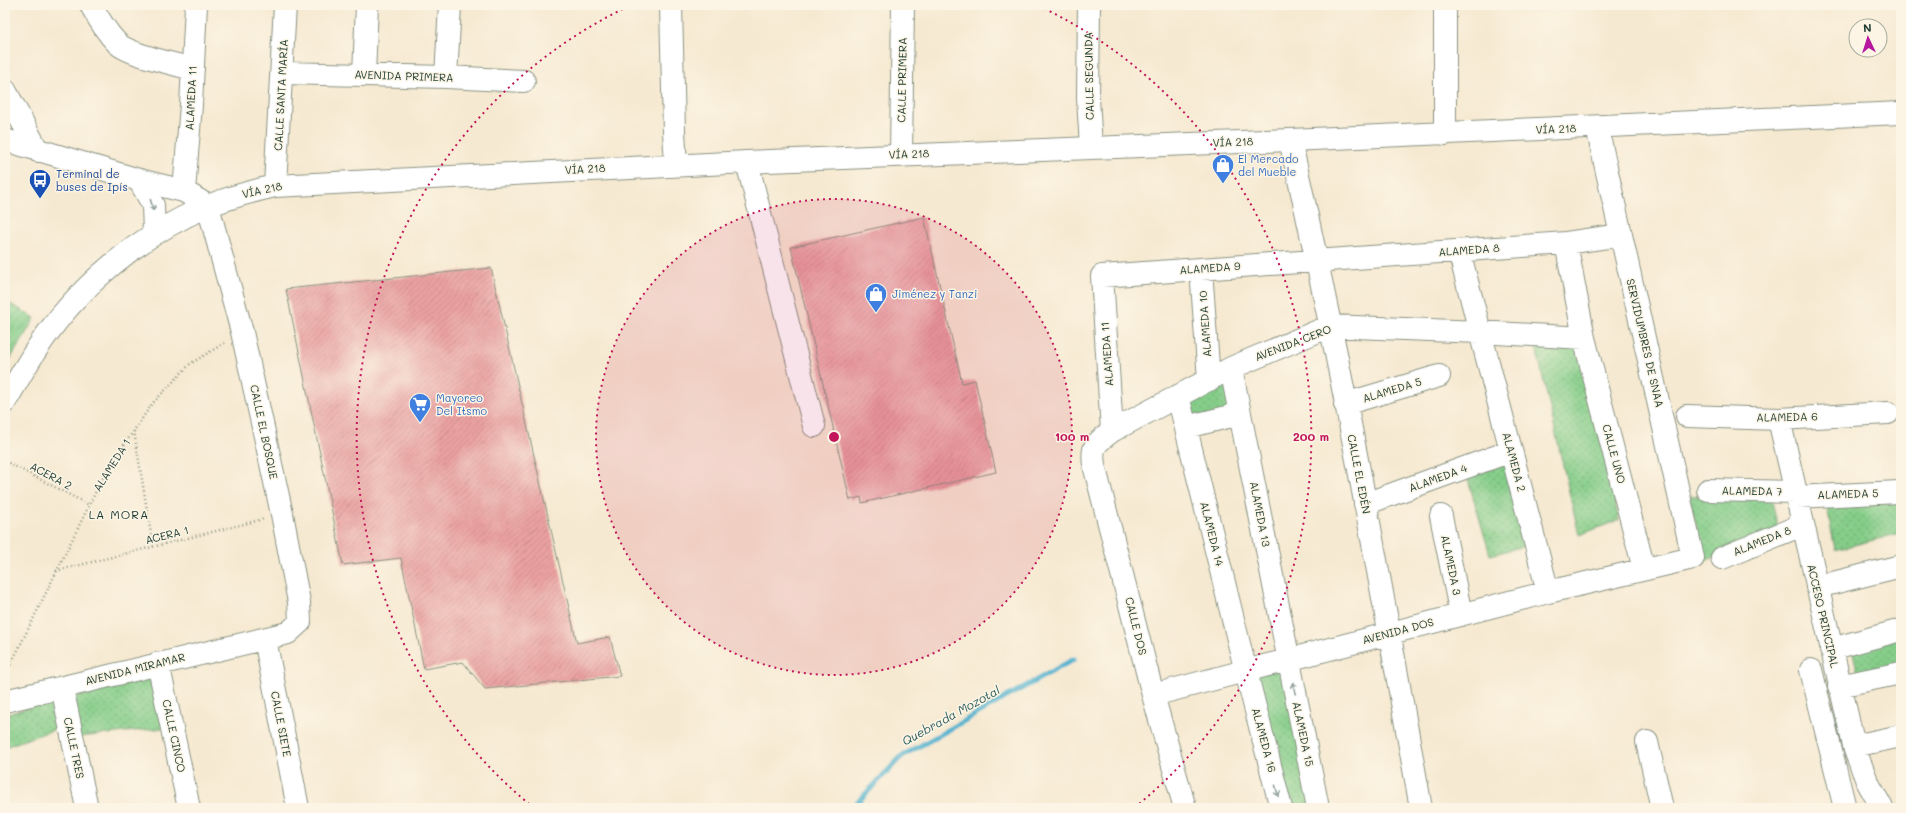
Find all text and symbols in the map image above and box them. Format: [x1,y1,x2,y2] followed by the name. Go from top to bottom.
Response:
[1848,18,1888,58] north arrow
[1863,20,1872,35] text: N
[1080,32,1097,120] street label: CALLE SEGUNDA
[893,37,910,123] street label: CALLE PRIMERA
[270,39,291,151] street label: CALLE SANTA MARÍA
[181,65,200,131] street label: ALAMEDA 11
[354,66,454,85] street label: AVENIDA PRIMERA
[1535,120,1577,137] street label: VÍA 218
[1212,133,1254,150] street label: VÍA 218
[888,145,930,162] street label: VÍA 218
[1238,151,1299,179] place label: El Mercado del Mueble
[1210,152,1236,185] shop icon: El Mercado del Mueble
[564,160,606,177] street label: VÍA 218
[56,166,128,194] place label: Terminal de buses de Ipís
[27,167,53,200] bus stop icon: Terminal de buses de Ipís
[240,178,284,201] street label: VÍA 218
[148,199,156,212] one-way arrow
[1438,240,1500,259] street label: ALAMEDA 8
[1179,258,1242,277] street label: ALAMEDA 9
[1623,277,1668,409] street label: SERVIDUMBRES DE SNAA
[863,281,889,314] shop icon: Jiménez y Tanzi
[892,286,977,301] place label: Jiménez y Tanzi
[1195,290,1214,358] street label: ALAMEDA 10
[1097,321,1116,387] street label: ALAMEDA 11
[1252,321,1334,364] street label: AVENIDA CERO
[1360,373,1423,406] street label: ALAMEDA 5
[247,383,282,481] street label: CALLE EL BOSQUE
[436,390,487,418] place label: Mayoreo Del Itsmo
[407,391,433,424] supermarket icon: Mayoreo Del Itsmo
[1756,408,1818,425] street label: ALAMEDA 6
[1599,422,1630,486] street label: CALLE UNO
[1055,428,1089,444] text: 100 m
[1293,428,1329,444] text: 200 m
[827,430,841,444] centre of rings
[1499,431,1530,493] street label: ALAMEDA 2
[1344,433,1375,515] street label: CALLE EL EDÉN
[89,435,134,494] street label: ALAMEDA 1
[28,458,75,493] street label: ACERA 2
[1406,460,1470,495] street label: ALAMEDA 4
[1247,480,1274,548] street label: ALAMEDA 13
[1721,482,1783,499] street label: ALAMEDA 7
[1817,485,1879,502] street label: ALAMEDA 5
[1197,500,1228,568] street label: ALAMEDA 14
[89,506,149,522] district label: LA MORA
[144,522,190,547] street label: ACERA 1
[1731,522,1793,559] street label: ALAMEDA 8
[1438,533,1465,597] street label: ALAMEDA 3
[1804,563,1843,669] street label: ACCESO PRINCIPAL
[1122,595,1151,656] street label: CALLE DOS
[1360,614,1435,647] street label: AVENIDA DOS
[83,649,186,688] street label: AVENIDA MIRAMAR
[1289,681,1297,694] one-way arrow
[899,682,1002,749] water label: Quebrada Mozotal
[268,690,295,758] street label: CALLE SIETE
[159,698,190,774] street label: CALLE CINCO
[1289,700,1318,768] street label: ALAMEDA 15
[1249,706,1280,774] street label: ALAMEDA 16
[61,716,88,780] street label: CALLE TRES
[1274,784,1281,797] one-way arrow

